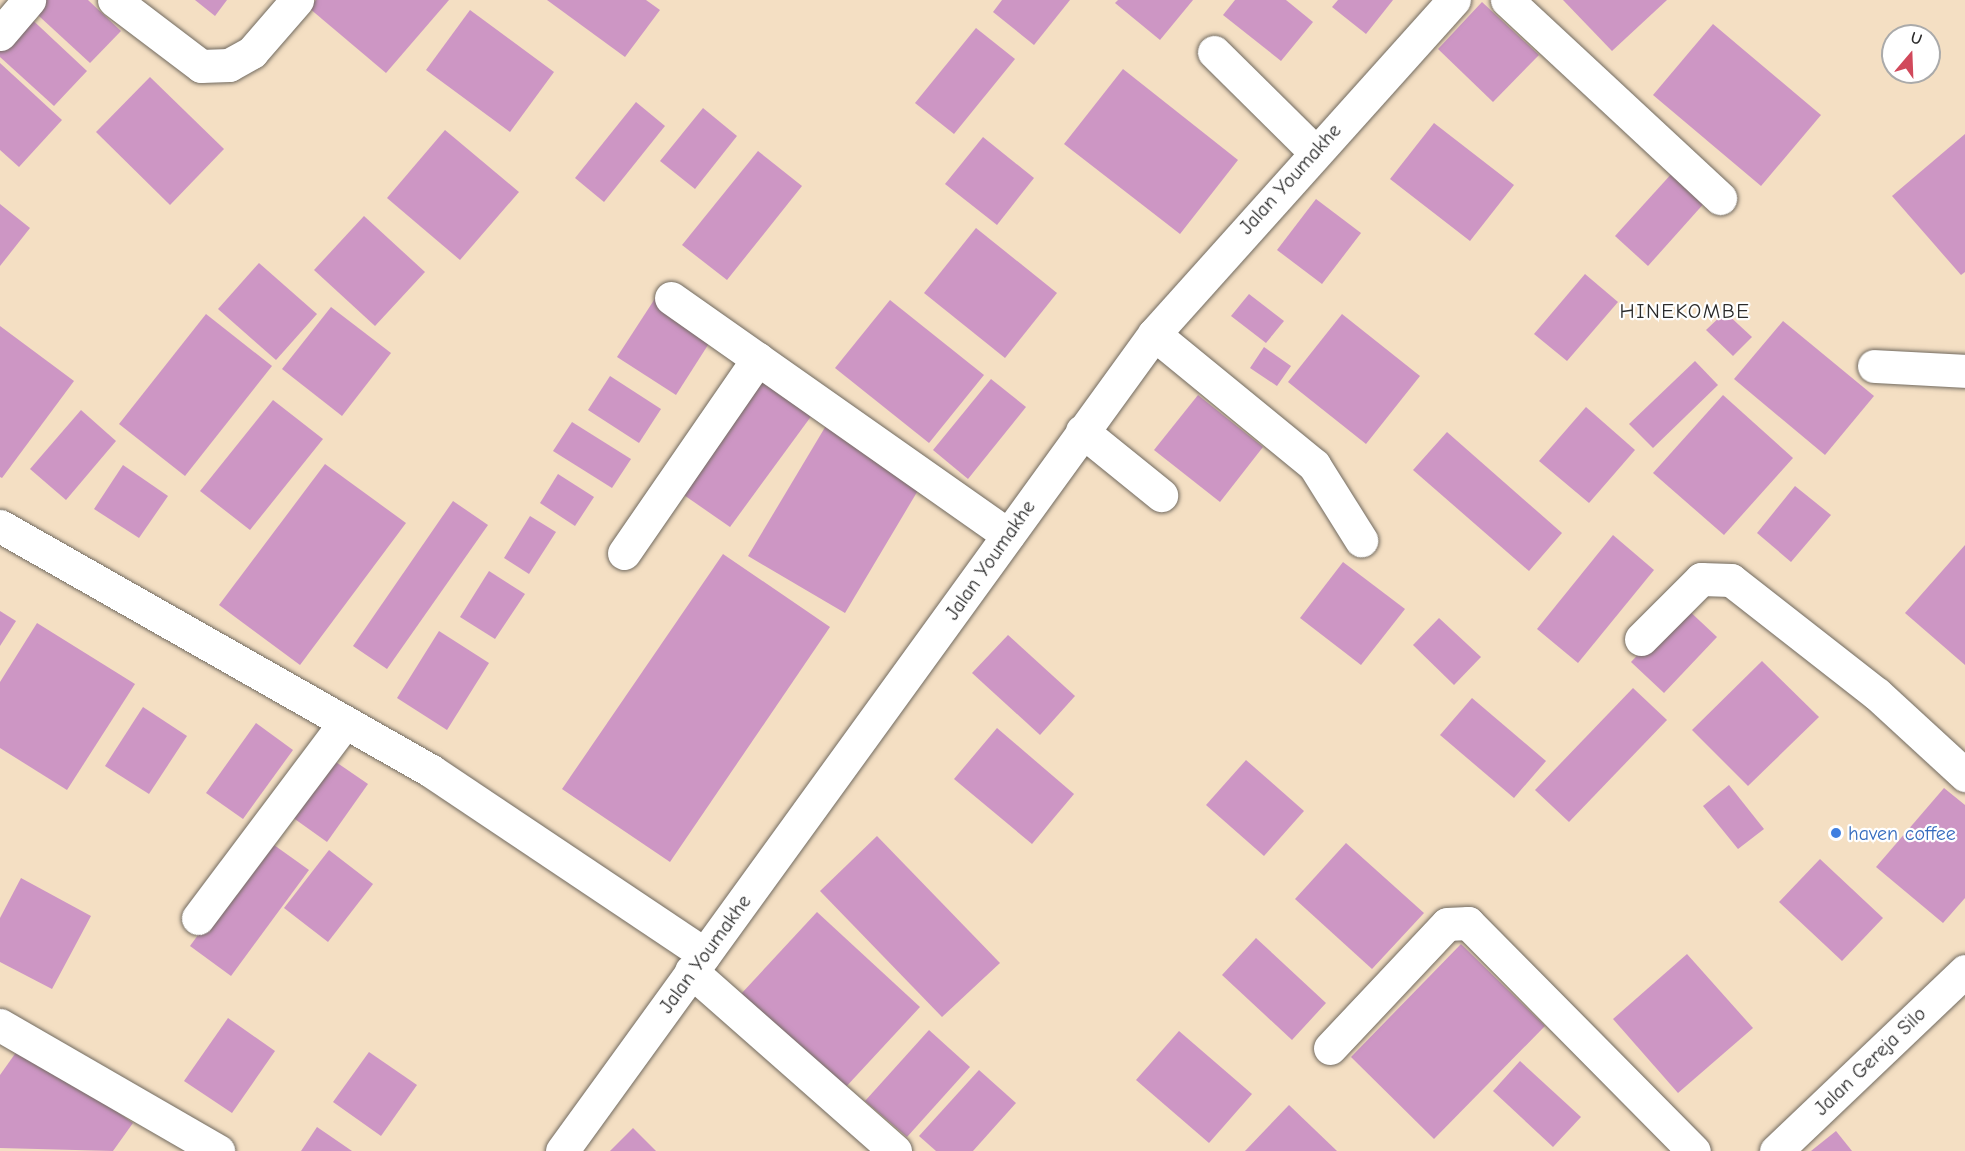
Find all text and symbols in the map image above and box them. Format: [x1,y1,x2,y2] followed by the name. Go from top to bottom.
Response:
[1881,24,1941,84] north arrow
[1908,29,1924,49] text: U
[1234,119,1346,239] street label: Jalan Youmakhe
[1619,298,1751,324] district label: HINEKOMBE
[940,496,1040,624] street label: Jalan Youmakhe
[1848,821,1956,845] place label: haven coffee
[1829,826,1843,840] marker: haven coffee
[654,890,756,1018] street label: Jalan Youmakhe
[1809,1002,1931,1120] street label: Jalan Gereja Silo

